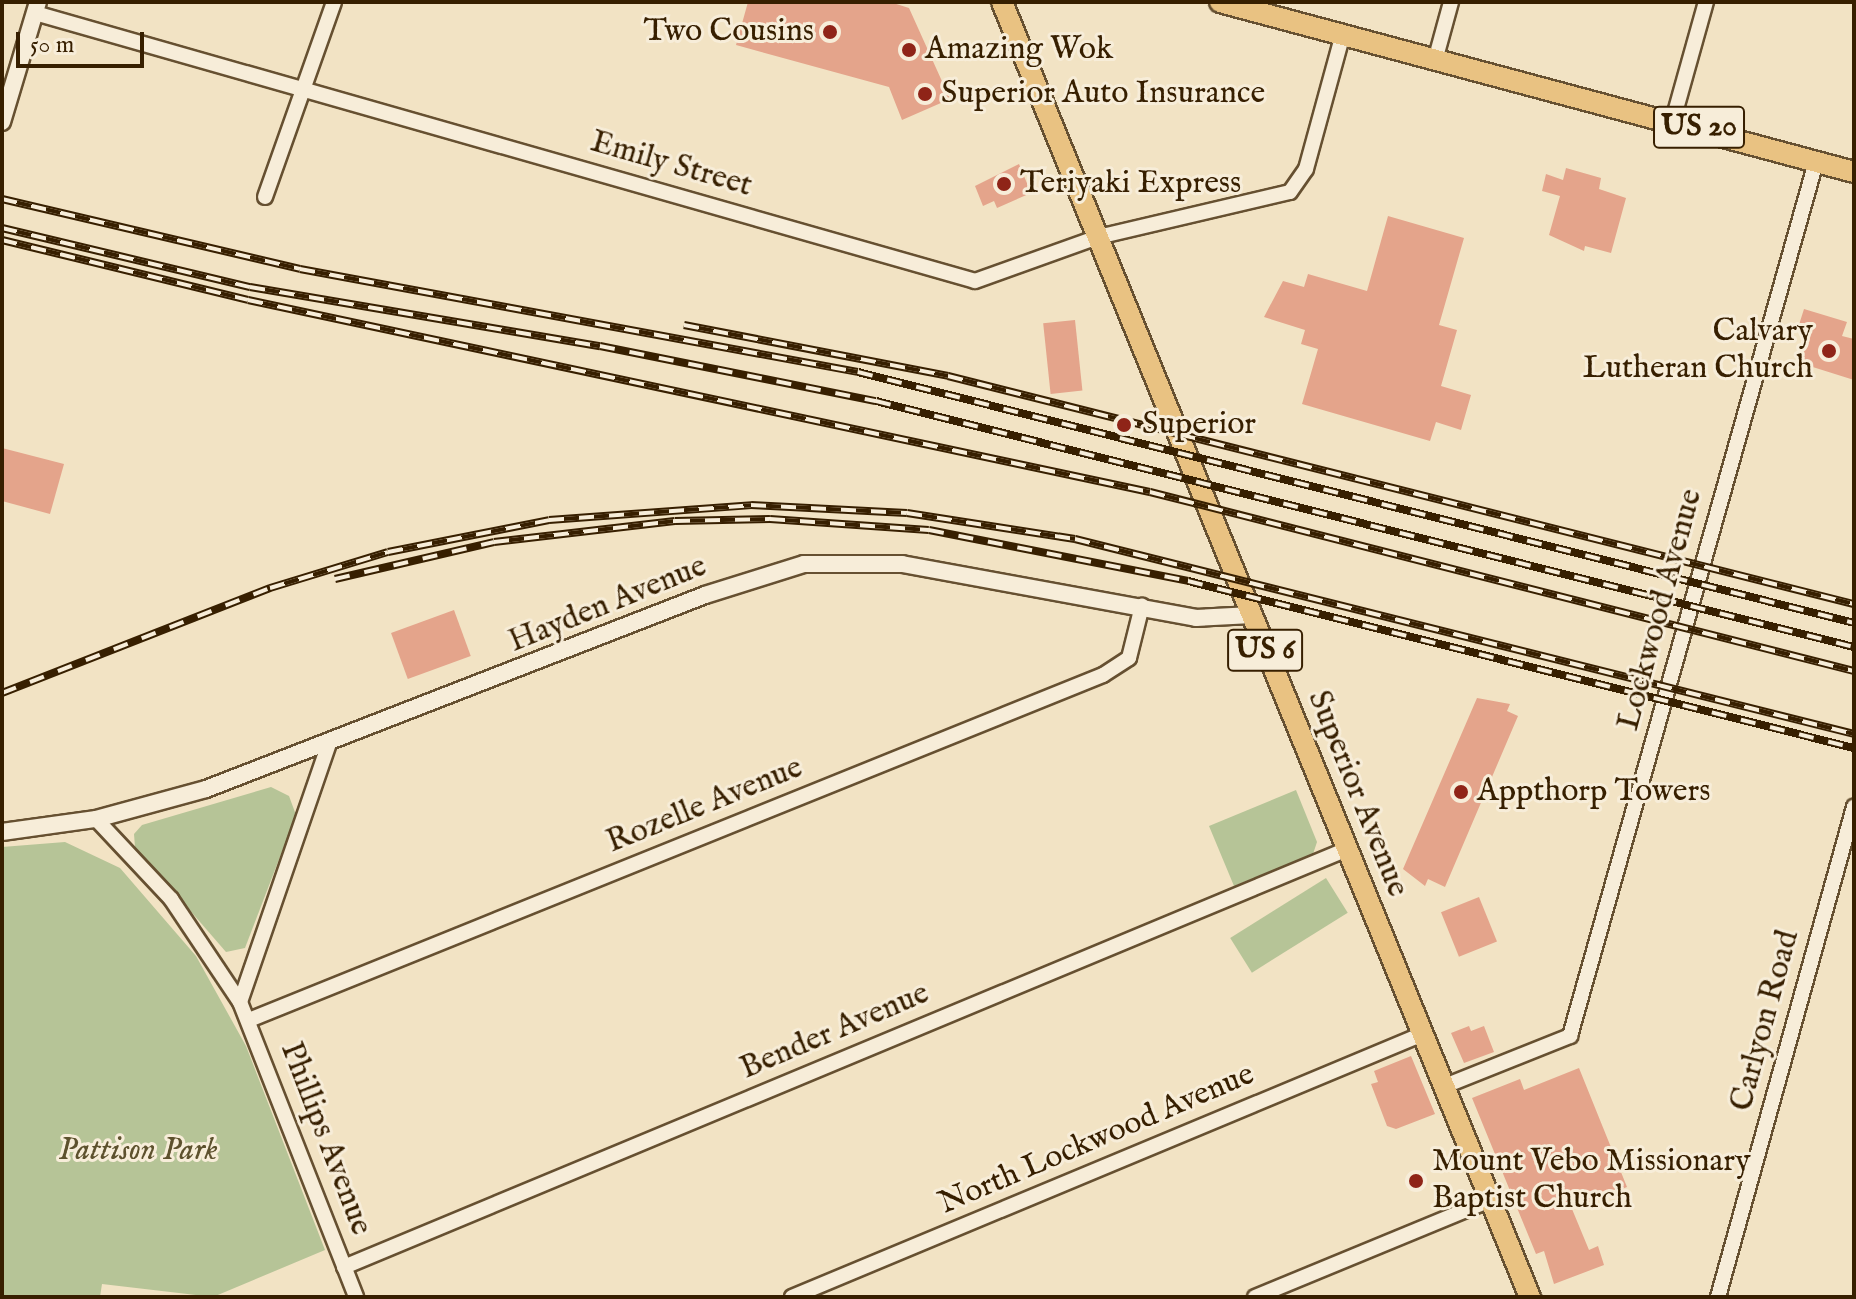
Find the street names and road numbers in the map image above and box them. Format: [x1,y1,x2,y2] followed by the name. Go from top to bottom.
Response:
[1653,101,1745,153] road number: US 20
[586,124,756,206] street label: Emily Street
[1610,485,1712,735] street label: Lockwood Avenue
[504,548,712,662] street label: Hayden Avenue
[1227,624,1303,676] road number: US 6
[1298,685,1416,903] street label: Superior Avenue
[601,749,809,863] street label: Rozelle Avenue
[1723,926,1809,1116] street label: Carlyon Road
[735,975,935,1089] street label: Bender Avenue
[271,1037,379,1241] street label: Phillips Avenue
[934,1056,1260,1224] street label: North Lockwood Avenue

